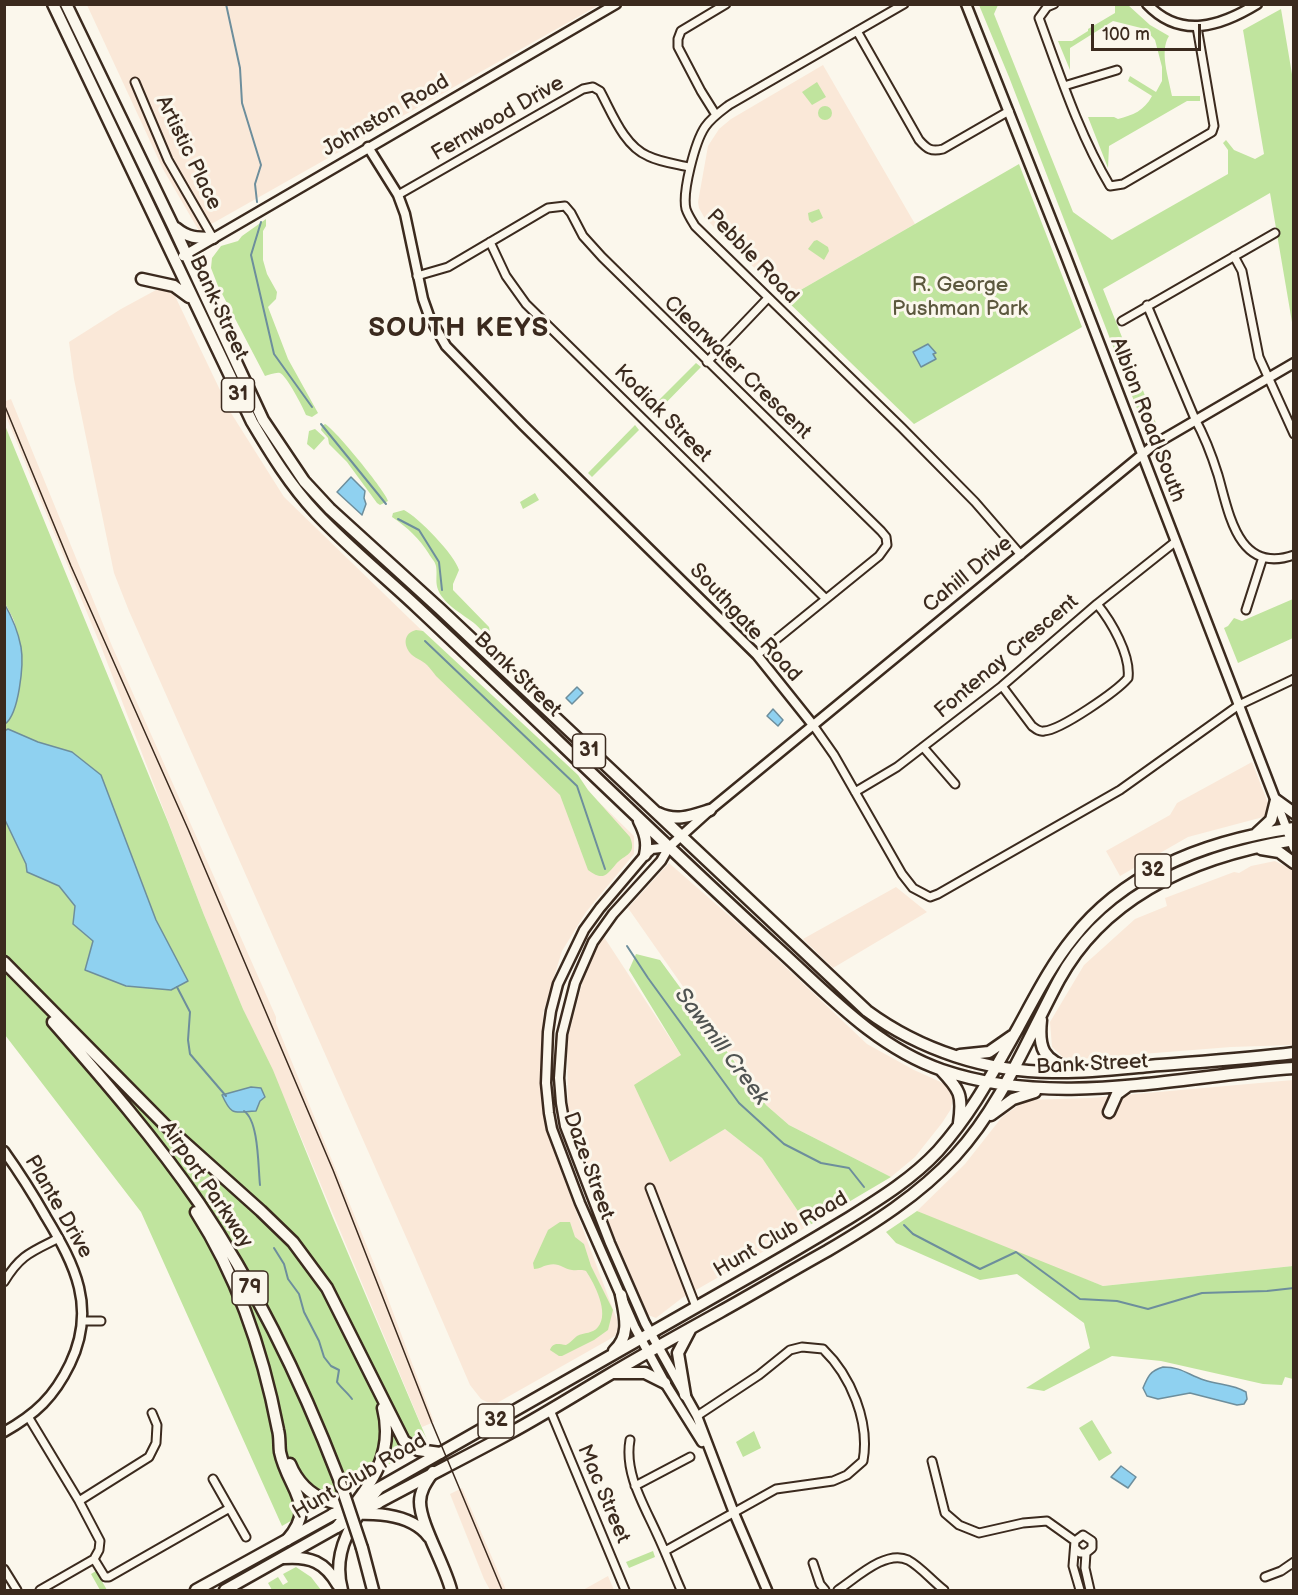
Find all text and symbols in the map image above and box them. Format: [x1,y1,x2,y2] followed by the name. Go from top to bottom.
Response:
[1094,12,1204,50] scale bar
[1102,24,1150,45] text: 100 m
[318,69,454,163] street label: Johnston Road
[427,71,569,167] street label: Fernwood Drive
[150,92,226,214] street label: Artistic Place
[701,204,803,310] street label: Pebble Road
[183,252,253,364] street label: Bank Street
[892,273,1028,323] park label: R. George Pushman Park
[658,291,816,445] street label: Clearwater Crescent
[368,313,550,345] district label: SOUTH KEYS
[1104,334,1190,506] street label: Albion Road South
[608,360,716,468] street label: Kodiak Street
[222,378,254,412] road number: 31
[918,531,1018,619] street label: Cahill Drive
[684,558,806,688] street label: Southgate Road
[930,590,1084,724] street label: Fontenay Crescent
[468,627,566,723] street label: Bank Street
[572,734,606,768] road number: 31
[1135,854,1171,888] road number: 32
[668,983,774,1111] water label: Sawmill Creek
[1036,1049,1148,1081] street label: Bank Street
[557,1109,619,1223] street label: Daze Street
[155,1117,257,1253] street label: Airport Parkway
[18,1151,98,1263] street label: Plante Drive
[709,1186,853,1284] street label: Hunt Club Road
[232,1271,268,1305] road number: 79
[478,1404,514,1438] road number: 32
[288,1428,432,1526] street label: Hunt Club Road
[571,1441,635,1547] street label: Mac Street

